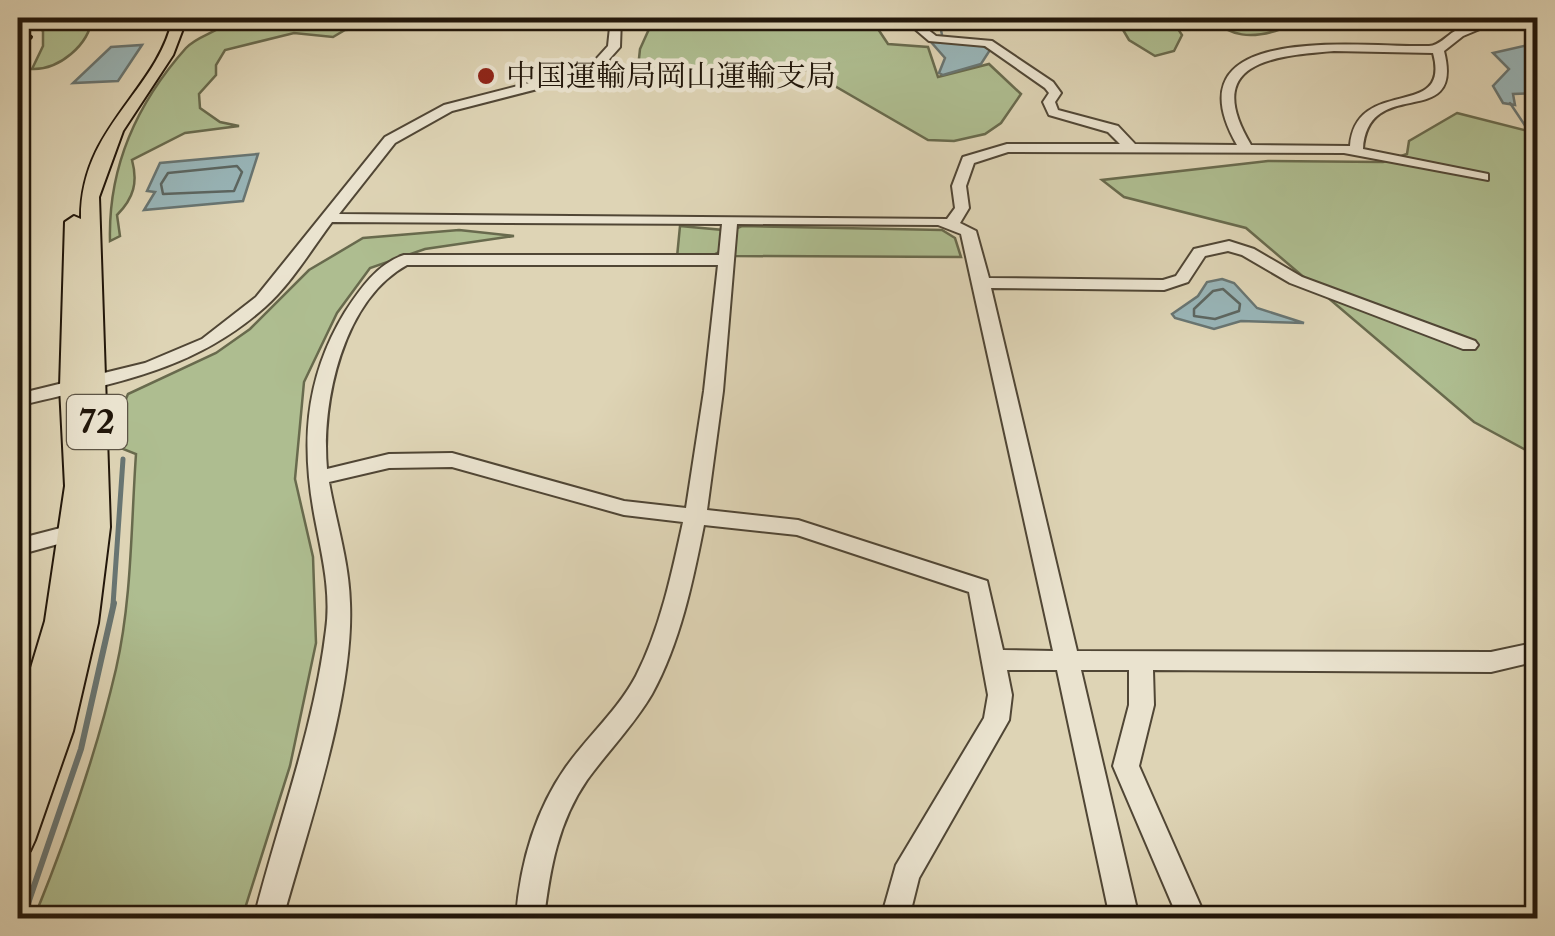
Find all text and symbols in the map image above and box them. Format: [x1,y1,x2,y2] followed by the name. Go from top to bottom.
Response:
[506,57,836,94] place label: 中国運輸局岡山運輸支局
[475,65,497,87] marker: 中国運輸局岡山運輸支局
[67,395,127,449] road number: 72

